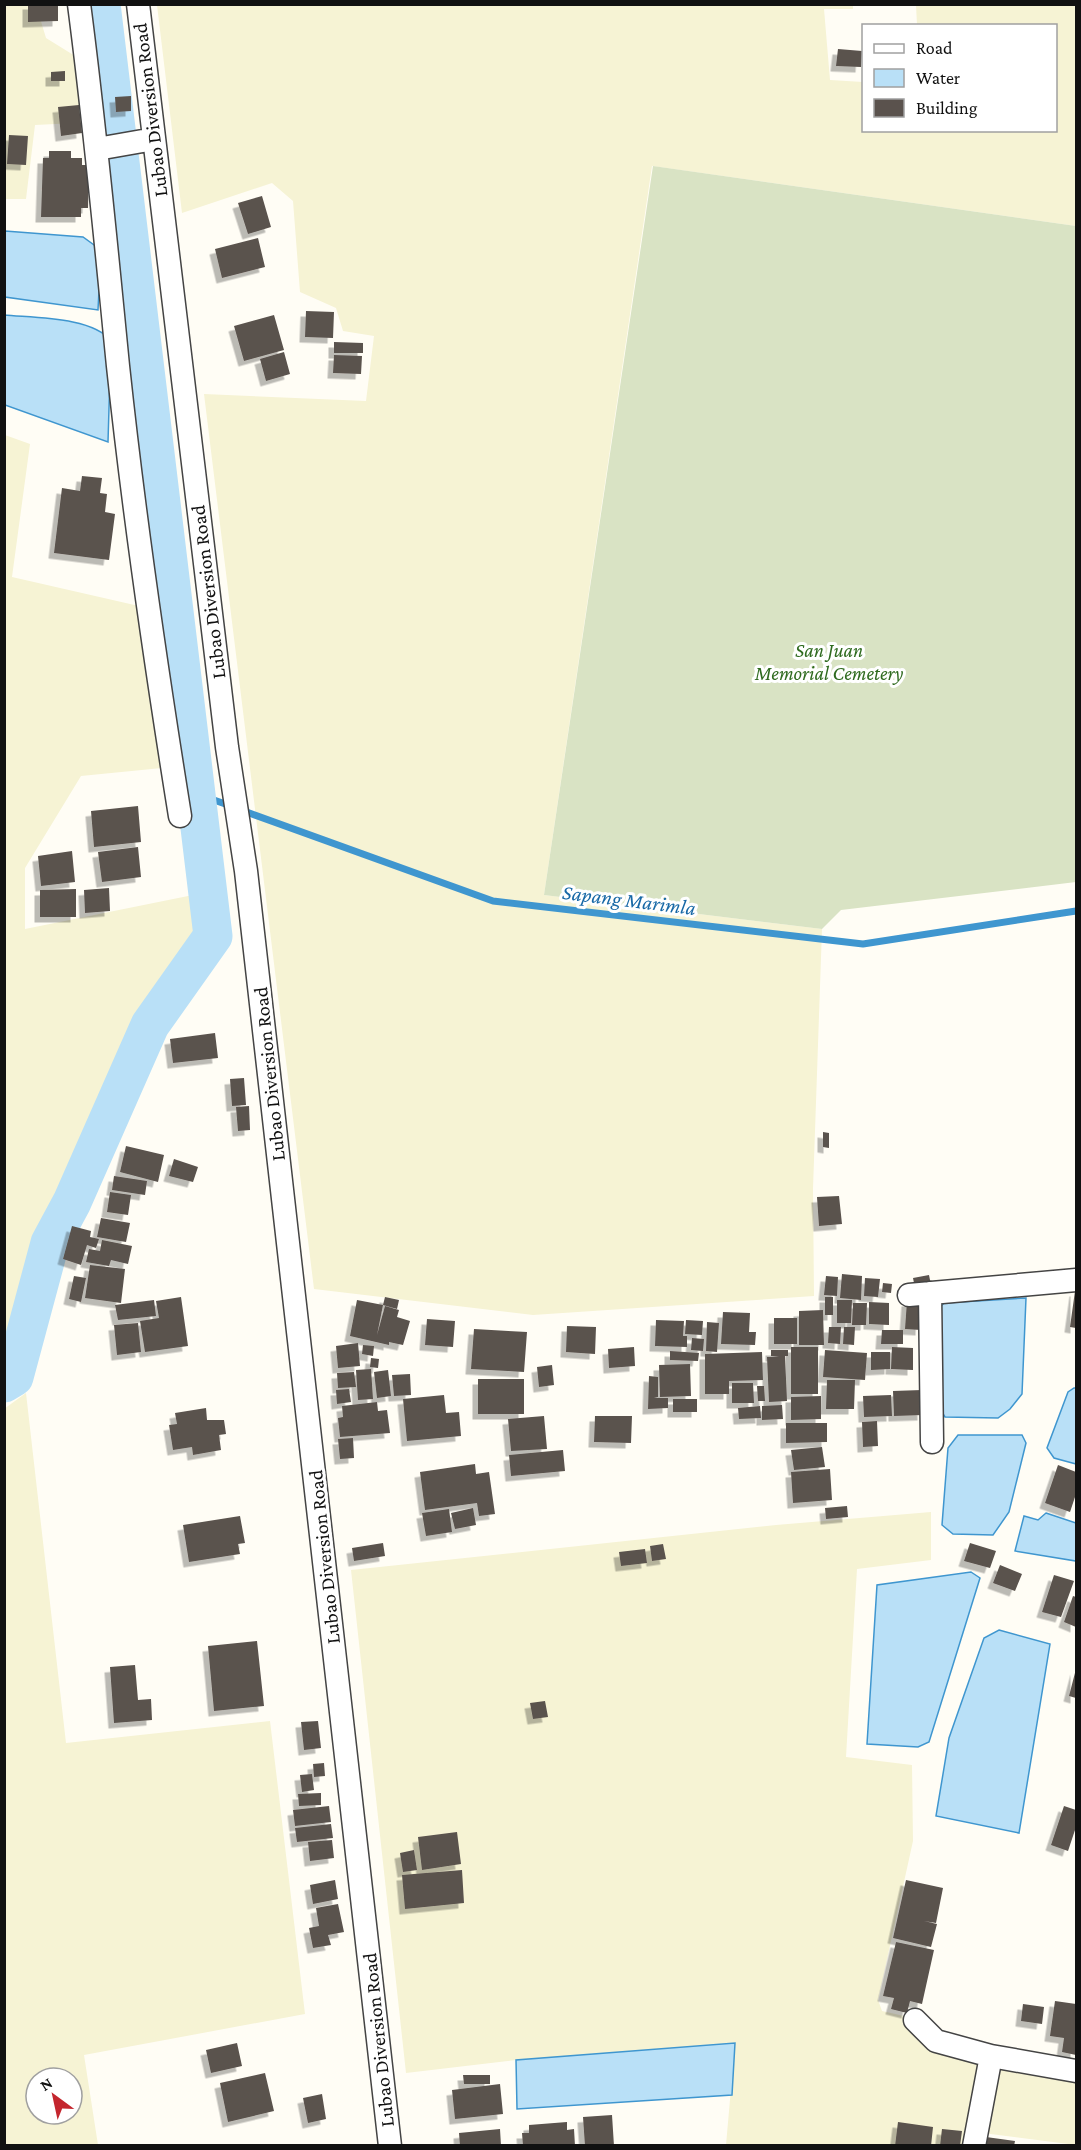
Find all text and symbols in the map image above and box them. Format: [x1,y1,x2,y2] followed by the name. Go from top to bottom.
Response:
[128,21,172,198] street label: Lubao Diversion Road
[862,24,1057,132] legend
[916,38,953,58] text: Road
[916,68,961,88] text: Water
[916,98,978,118] text: Building
[186,503,230,680] street label: Lubao Diversion Road
[754,639,903,685] park label: San Juan Memorial Cemetery
[561,880,697,920] water label: Sapang Marimla
[249,985,289,1162] street label: Lubao Diversion Road
[304,1468,344,1645] street label: Lubao Diversion Road
[358,1951,398,2128] street label: Lubao Diversion Road
[24,2066,84,2126] north arrow
[37,2074,55,2094] text: N

